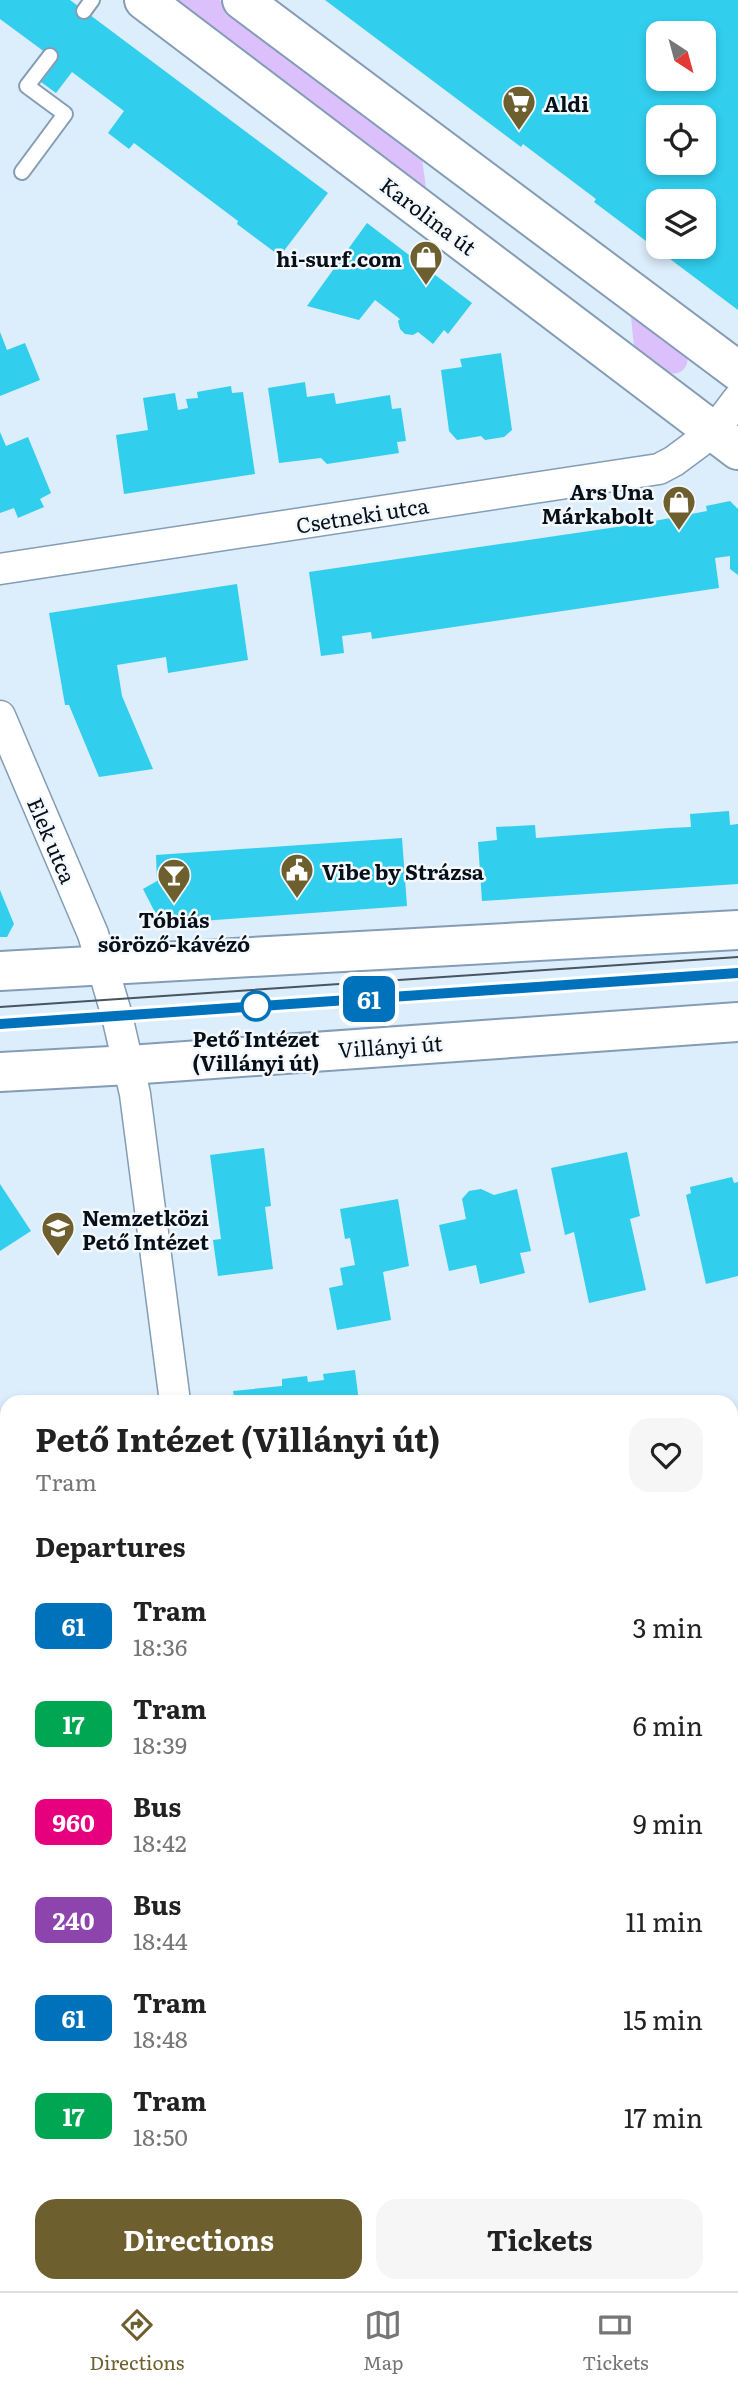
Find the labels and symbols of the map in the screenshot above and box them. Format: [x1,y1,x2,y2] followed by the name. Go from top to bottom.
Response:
[646,21,716,91] north arrow
[500,83,538,132] supermarket icon: Aldi
[544,87,589,118] place label: Aldi
[375,169,484,262] street label: Karolina út
[407,238,445,287] shop icon: hi-surf.com
[276,242,402,273] place label: hi-surf.com
[542,475,655,530] place label: Ars Una Márkabolt
[660,483,698,532] shop icon: Ars Una Márkabolt
[293,488,431,540] street label: Csetneki utca
[21,792,85,888] street label: Elek utca
[278,851,316,900] public building icon: Vibe by Strázsa
[322,855,485,886] place label: Vibe by Strázsa
[155,856,193,905] bar icon: Tóbiás söröző-kávézó
[98,903,250,958] place label: Tóbiás söröző-kávézó
[338,976,400,1022] line badge: 61
[241,991,271,1021] marker: Pető Intézet (Villányi út)
[193,1022,320,1077] place label: Pető Intézet (Villányi út)
[337,1026,444,1064] street label: Villányi út
[82,1201,210,1256] place label: Nemzetközi Pető Intézet
[39,1209,77,1258] school or university icon: Nemzetközi Pető Intézet

